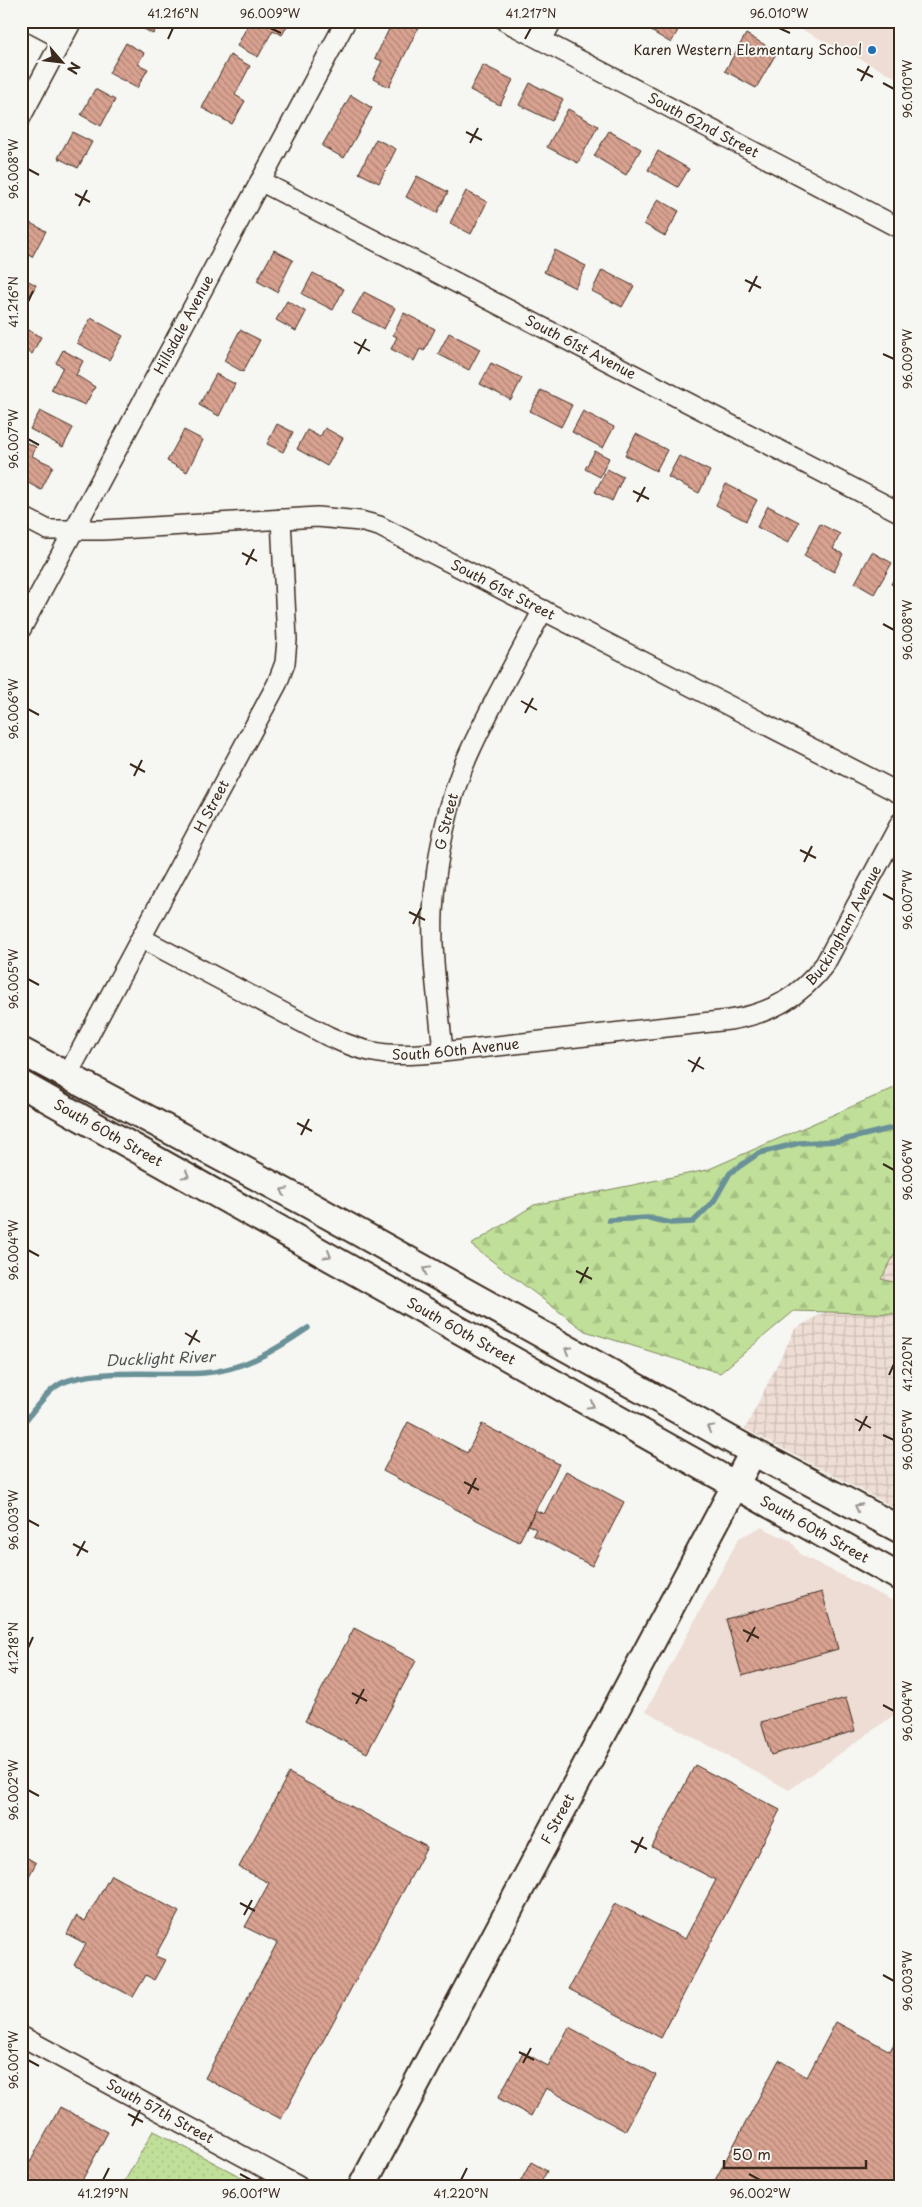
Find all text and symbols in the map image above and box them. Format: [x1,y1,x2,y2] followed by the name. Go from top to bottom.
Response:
[147,4,199,22] text: 41.216°N
[240,4,301,22] text: 96.009°W
[506,4,556,22] text: 41.217°N
[750,4,809,22] text: 96.010°W
[38,38,88,88] north arrow
[634,39,862,60] place label: Karen Western Elementary School
[866,44,878,56] marker: Karen Western Elementary School
[62,59,86,78] text: N
[898,59,916,118] text: 96.010°W
[644,87,763,163] street label: South 62nd Street
[4,138,22,199] text: 96.008°W
[148,271,218,378] street label: Hillsdale Avenue
[4,276,22,328] text: 41.216°N
[522,309,640,384] street label: South 61st Avenue
[898,328,916,389] text: 96.009°W
[4,408,22,469] text: 96.007°W
[447,554,559,625] street label: South 61st Street
[898,599,916,660] text: 96.008°W
[4,678,22,740] text: 96.006°W
[188,776,234,836] street label: H Street
[429,790,463,852] street label: G Street
[801,861,886,990] street label: Buckingham Avenue
[898,869,916,930] text: 96.007°W
[4,948,22,1009] text: 96.005°W
[392,1033,521,1065] street label: South 60th Avenue
[50,1094,167,1172] street label: South 60th Street
[898,1139,916,1201] text: 96.006°W
[181,1169,190,1179] one-way arrow
[280,1187,289,1197] one-way arrow
[4,1219,22,1280] text: 96.004°W
[322,1249,331,1259] one-way arrow
[422,1267,431,1277] one-way arrow
[403,1292,520,1370] street label: South 60th Street
[898,1336,916,1392] text: 41.220°N
[105,1344,217,1371] water label: Ducklight River
[564,1346,573,1356] one-way arrow
[585,1399,594,1409] one-way arrow
[898,1409,916,1470] text: 96.005°W
[706,1424,715,1434] one-way arrow
[4,1489,22,1550] text: 96.003°W
[757,1490,873,1568] street label: South 60th Street
[854,1503,863,1513] one-way arrow
[4,1622,22,1674] text: 41.218°N
[898,1680,916,1741] text: 96.004°W
[4,1759,22,1821] text: 96.002°W
[535,1789,579,1848] street label: F Street
[898,1950,916,2011] text: 96.003°W
[4,2030,22,2089] text: 96.001°W
[103,2073,218,2149] street label: South 57th Street
[724,2137,867,2169] scale bar
[732,2142,771,2165] text: 50 m
[77,2184,129,2202] text: 41.219°N
[222,2184,281,2202] text: 96.001°W
[433,2184,489,2202] text: 41.220°N
[729,2184,791,2202] text: 96.002°W

